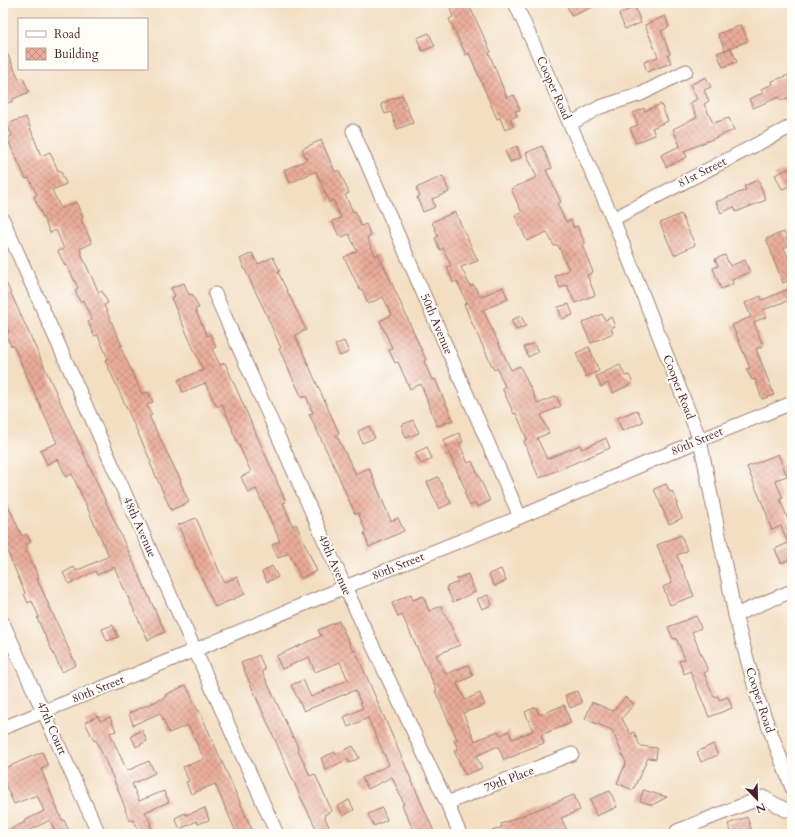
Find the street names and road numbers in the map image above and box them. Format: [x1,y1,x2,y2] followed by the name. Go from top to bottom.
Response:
[533,54,575,123] street label: Cooper Road
[675,153,729,191] street label: 81st Street
[417,291,457,357] street label: 50th Avenue
[659,352,699,422] street label: Cooper Road
[669,423,726,459] street label: 80th Street
[120,494,160,560] street label: 48th Avenue
[315,532,355,598] street label: 49th Avenue
[370,548,427,584] street label: 80th Street
[742,665,778,735] street label: Cooper Road
[70,671,127,707] street label: 80th Street
[33,699,71,757] street label: 47th Court
[482,762,536,796] street label: 79th Place

